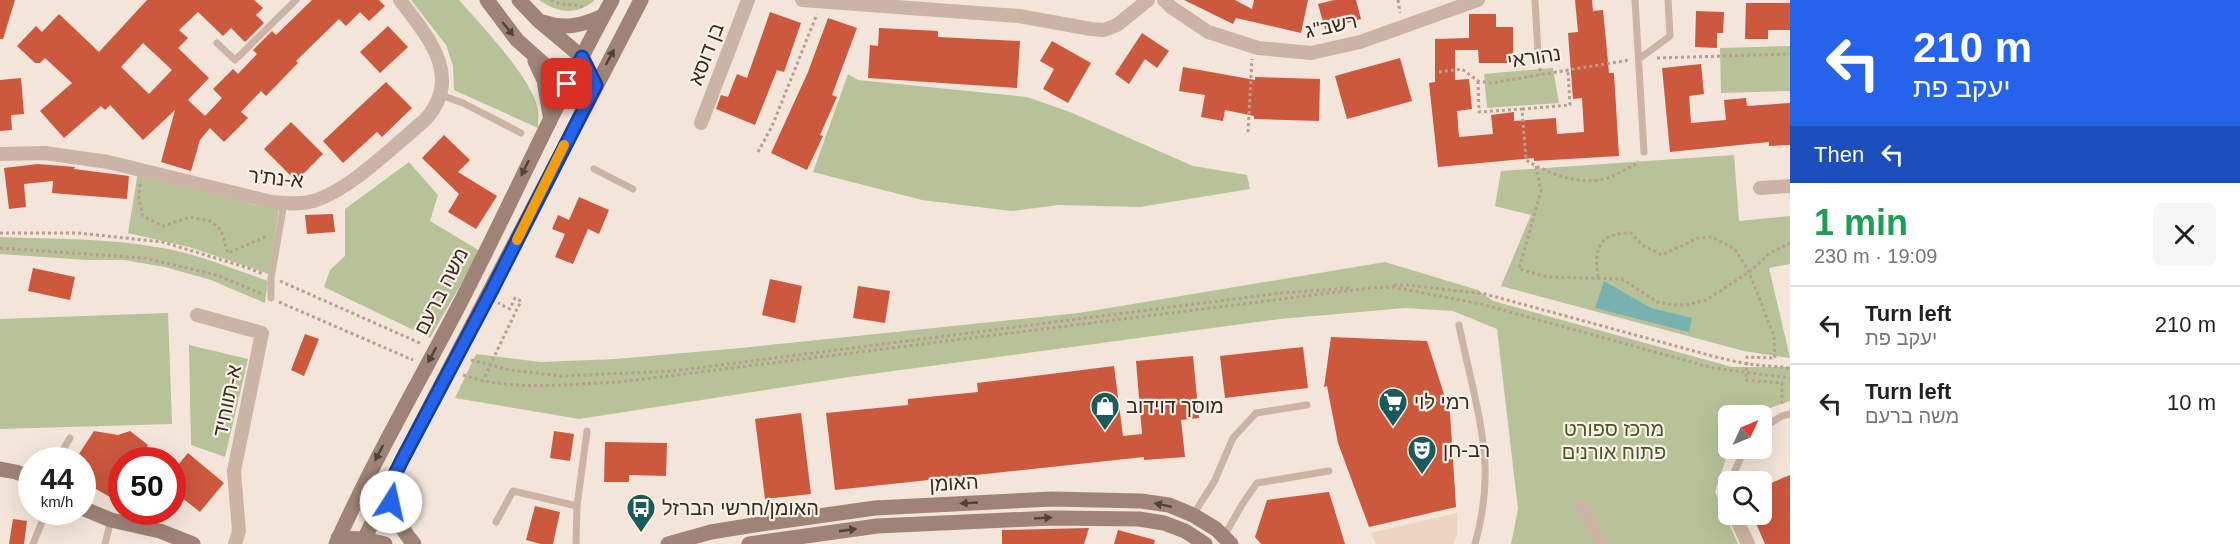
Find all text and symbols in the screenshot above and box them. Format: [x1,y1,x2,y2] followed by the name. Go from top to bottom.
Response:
[1303,10,1359,42] street label: רשב"ג
[684,20,728,88] street label: בן דוסא
[502,21,515,37] one-way arrow
[1814,24,1892,102] icon: left
[1913,24,2032,71] text: 210 m
[1506,42,1562,72] street label: נהוראי
[605,48,615,65] one-way arrow
[541,58,592,109] pin
[550,67,583,100] icon: arrive
[1913,73,2010,103] text: יעקב פת
[1876,138,1909,171] icon: left
[1814,142,1864,167] text: Then
[520,160,529,177] one-way arrow
[247,164,305,192] street label: א-נת'ר
[1814,202,1908,243] text: 1 min
[2153,203,2216,266] button: close
[410,244,472,338] street label: משה ברעם
[1814,245,1937,267] text: 230 m · 19:09
[1865,301,1951,326] text: Turn left
[1814,309,1847,342] icon: left
[2155,312,2216,337] text: 210 m
[1865,327,1937,349] text: יעקב פת
[427,347,437,364] one-way arrow
[209,363,245,439] street label: א-תווחיד
[1865,379,1951,404] text: Turn left
[1377,386,1409,428] supermarket icon: רמי לוי
[1814,387,1847,420] icon: left
[1089,390,1121,432] shop icon: מוסך דוידוב
[2167,390,2216,415] text: 10 m
[1414,391,1470,413] place label: רמי לוי
[1126,395,1224,417] place label: מוסך דוידוב
[1718,405,1772,459] north arrow
[1718,405,1772,525] map controls
[1865,405,1959,427] text: משה ברעם
[1562,418,1666,463] park label: מרכז ספורט פתוח אורנים
[1406,434,1438,476] theatre icon: רב-חן
[1443,439,1490,461] place label: רב-חן
[374,445,384,462] one-way arrow
[108,447,186,525] speed limit sign: 50
[40,462,74,495] text: 44
[359,470,423,534] position arrow
[929,471,979,495] street label: האומן
[1718,471,1772,525] button: search
[625,492,657,534] bus stop icon: האומן/חרשי הברזל
[41,493,73,510] text: km/h
[662,497,819,519] place label: האומן/חרשי הברזל
[959,499,978,508] one-way arrow
[1153,500,1172,509] one-way arrow
[1033,514,1052,523] one-way arrow
[839,525,858,534] one-way arrow

